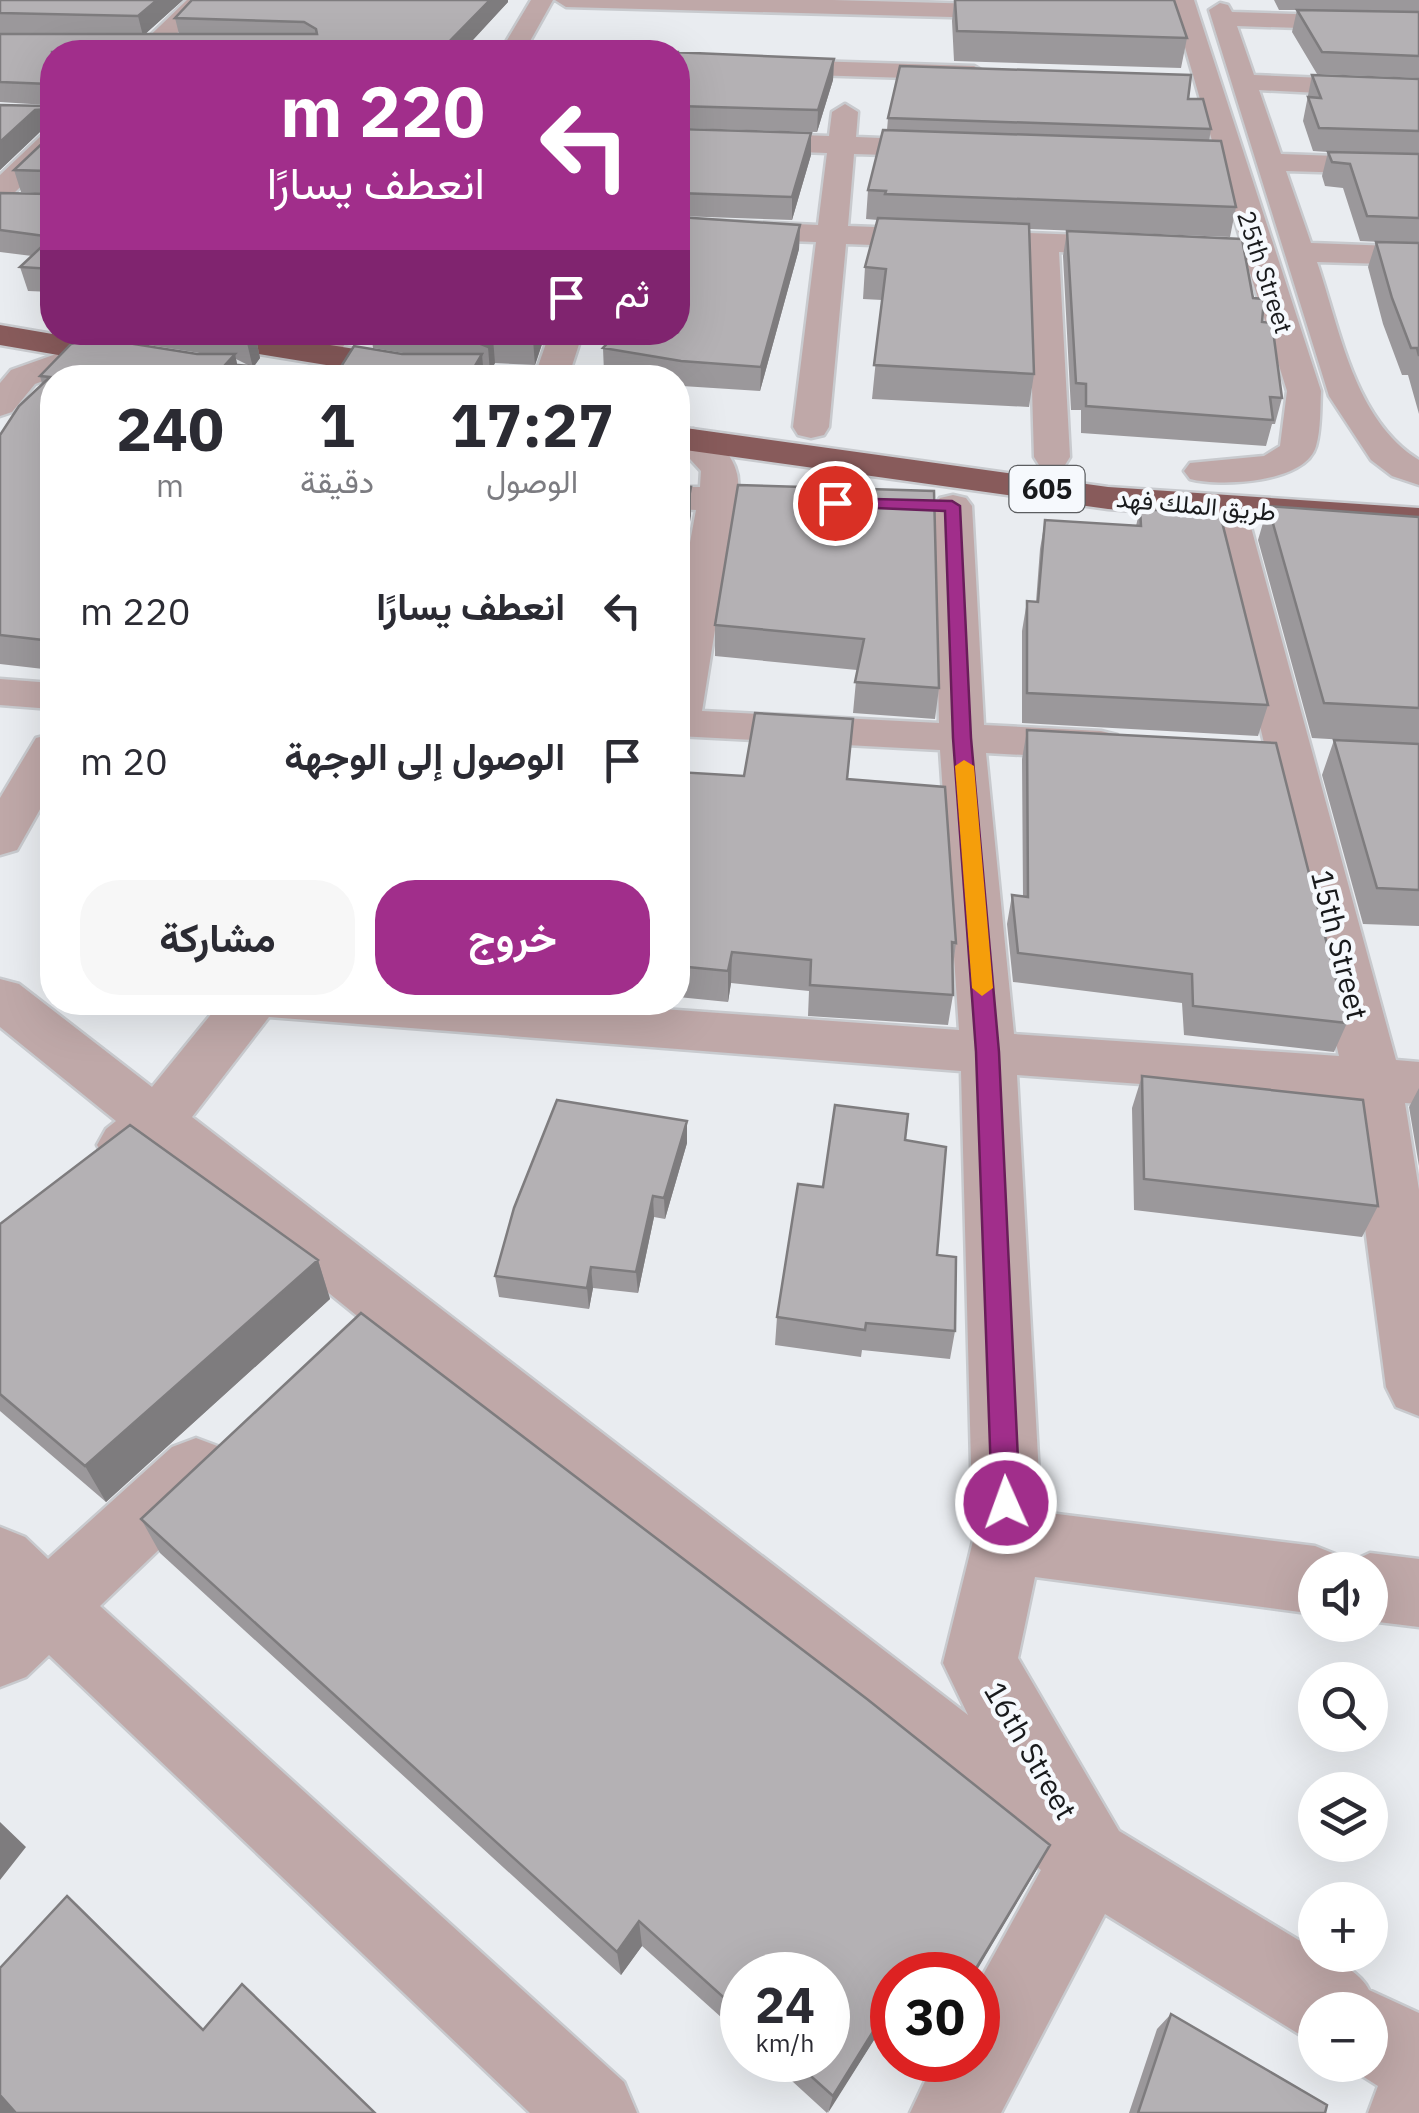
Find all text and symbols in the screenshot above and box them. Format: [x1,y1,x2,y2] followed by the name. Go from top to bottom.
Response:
[280,65,485,156] text: 220 m
[520,80,650,210] icon: left
[267,153,485,211] text: انعطف يسارًا
[1230,206,1301,338] street label: 25th Street
[614,268,650,317] text: ثم
[539,270,594,325] icon: arrive
[319,385,355,464] text: 1
[450,385,614,464] text: 17:27
[116,389,224,468] text: 240
[300,460,374,502] text: دقيقة
[486,460,578,502] text: الوصول
[793,461,878,546] pin
[156,464,184,506] text: m
[1010,466,1084,512] road number: 605
[808,476,863,531] icon: arrive
[1115,481,1277,528] street label: طريق الملك فهد
[376,581,565,630] text: انعطف يسارًا
[595,583,650,638] icon: left
[80,586,191,635] text: 220 m
[284,731,565,780] text: الوصول إلى الوجهة
[595,733,650,788] icon: arrive
[80,736,168,785] text: 20 m
[1303,866,1378,1024] street label: 15th Street
[80,880,355,995] button: مشاركة
[375,880,650,995] button: خروج
[954,1451,1058,1555] position arrow
[1298,1552,1388,2082] map controls
[1298,1552,1388,1642] button: sound
[1298,1662,1388,1752] button: search
[976,1674,1086,1826] street label: 16th Street
[1298,1772,1388,1862] button: layers
[1298,1882,1388,1972] button: +
[870,1952,1000,2082] speed limit sign: 30
[755,1972,815,2037] text: 24
[1298,1992,1388,2082] button: −
[756,2026,814,2059] text: km/h

